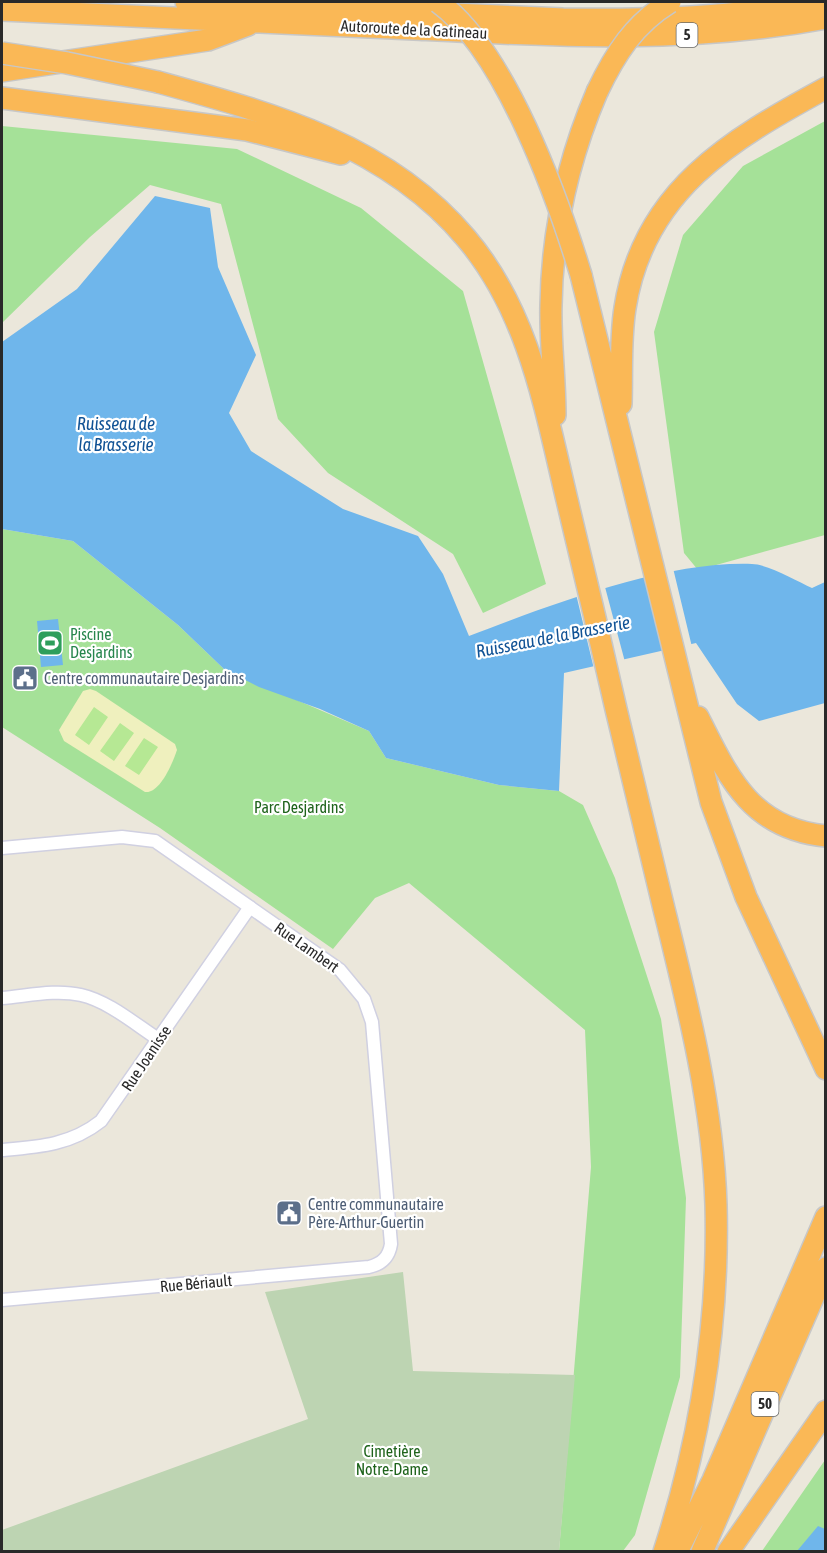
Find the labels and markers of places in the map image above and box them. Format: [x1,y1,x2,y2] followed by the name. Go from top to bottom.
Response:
[70,625,133,662] place label: Piscine Desjardins
[35,628,65,658] sports icon: Piscine Desjardins
[10,663,40,693] public building icon: Centre communautaire Desjardins
[44,669,245,688] place label: Centre communautaire Desjardins
[308,1195,444,1231] place label: Centre communautaire Père-Arthur-Guertin
[274,1198,304,1228] public building icon: Centre communautaire Père-Arthur-Guertin

